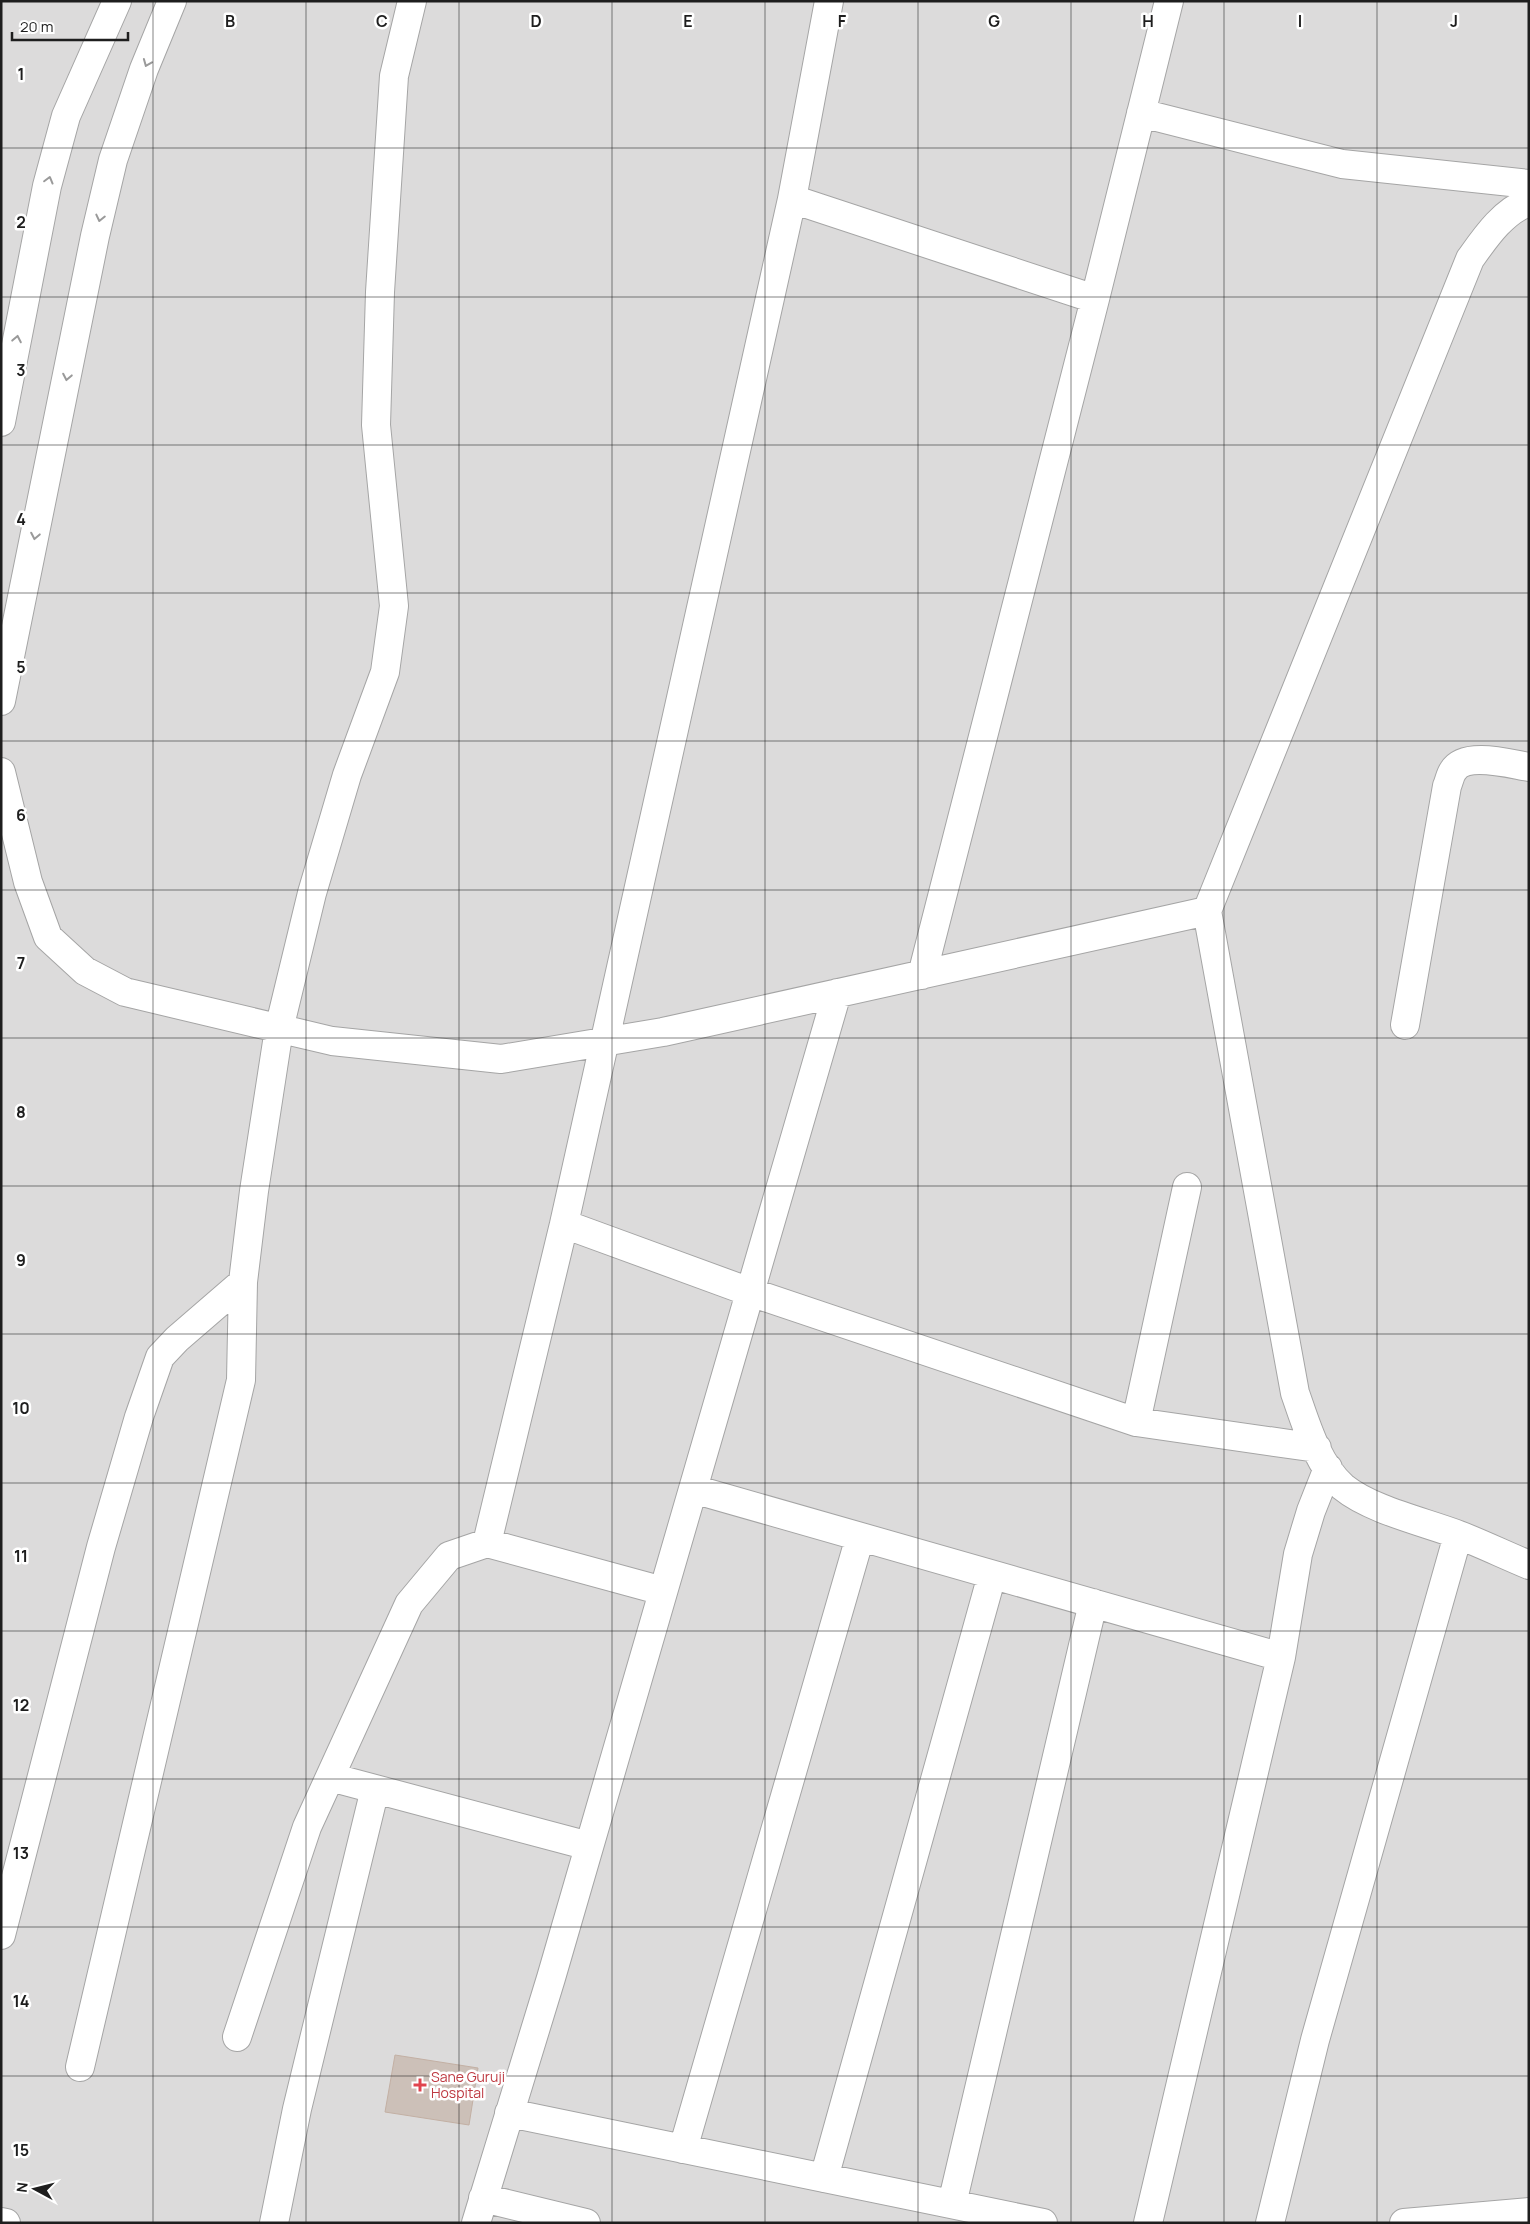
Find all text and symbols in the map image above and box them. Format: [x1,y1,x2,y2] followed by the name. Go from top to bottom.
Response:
[12,10,129,42] scale bar
[225,10,235,32] text: B
[376,10,388,32] text: C
[530,10,542,32] text: D
[683,10,693,32] text: E
[838,10,847,32] text: F
[988,10,1000,32] text: G
[1142,10,1154,32] text: H
[1298,10,1302,32] text: I
[1450,10,1458,32] text: J
[20,16,53,37] text: 20 m
[143,58,153,67] one-way arrow
[17,63,25,85] text: 1
[43,176,54,185] one-way arrow
[16,211,26,233] text: 2
[95,213,106,222] one-way arrow
[11,335,22,344] one-way arrow
[16,359,26,381] text: 3
[62,373,73,382] one-way arrow
[16,508,26,530] text: 4
[30,532,40,541] one-way arrow
[16,656,26,678] text: 5
[16,804,26,826] text: 6
[17,952,25,974] text: 7
[16,1101,26,1123] text: 8
[16,1249,26,1271] text: 9
[12,1397,30,1419] text: 10
[14,1545,28,1567] text: 11
[13,1694,29,1716] text: 12
[13,1842,29,1864] text: 13
[13,1990,29,2012] text: 14
[431,2067,505,2102] place label: Sane Guruji Hospital
[413,2078,427,2092] marker: Sane Guruji Hospital
[13,2139,29,2161] text: 15
[10,2164,60,2214] north arrow
[12,2181,32,2194] text: N

